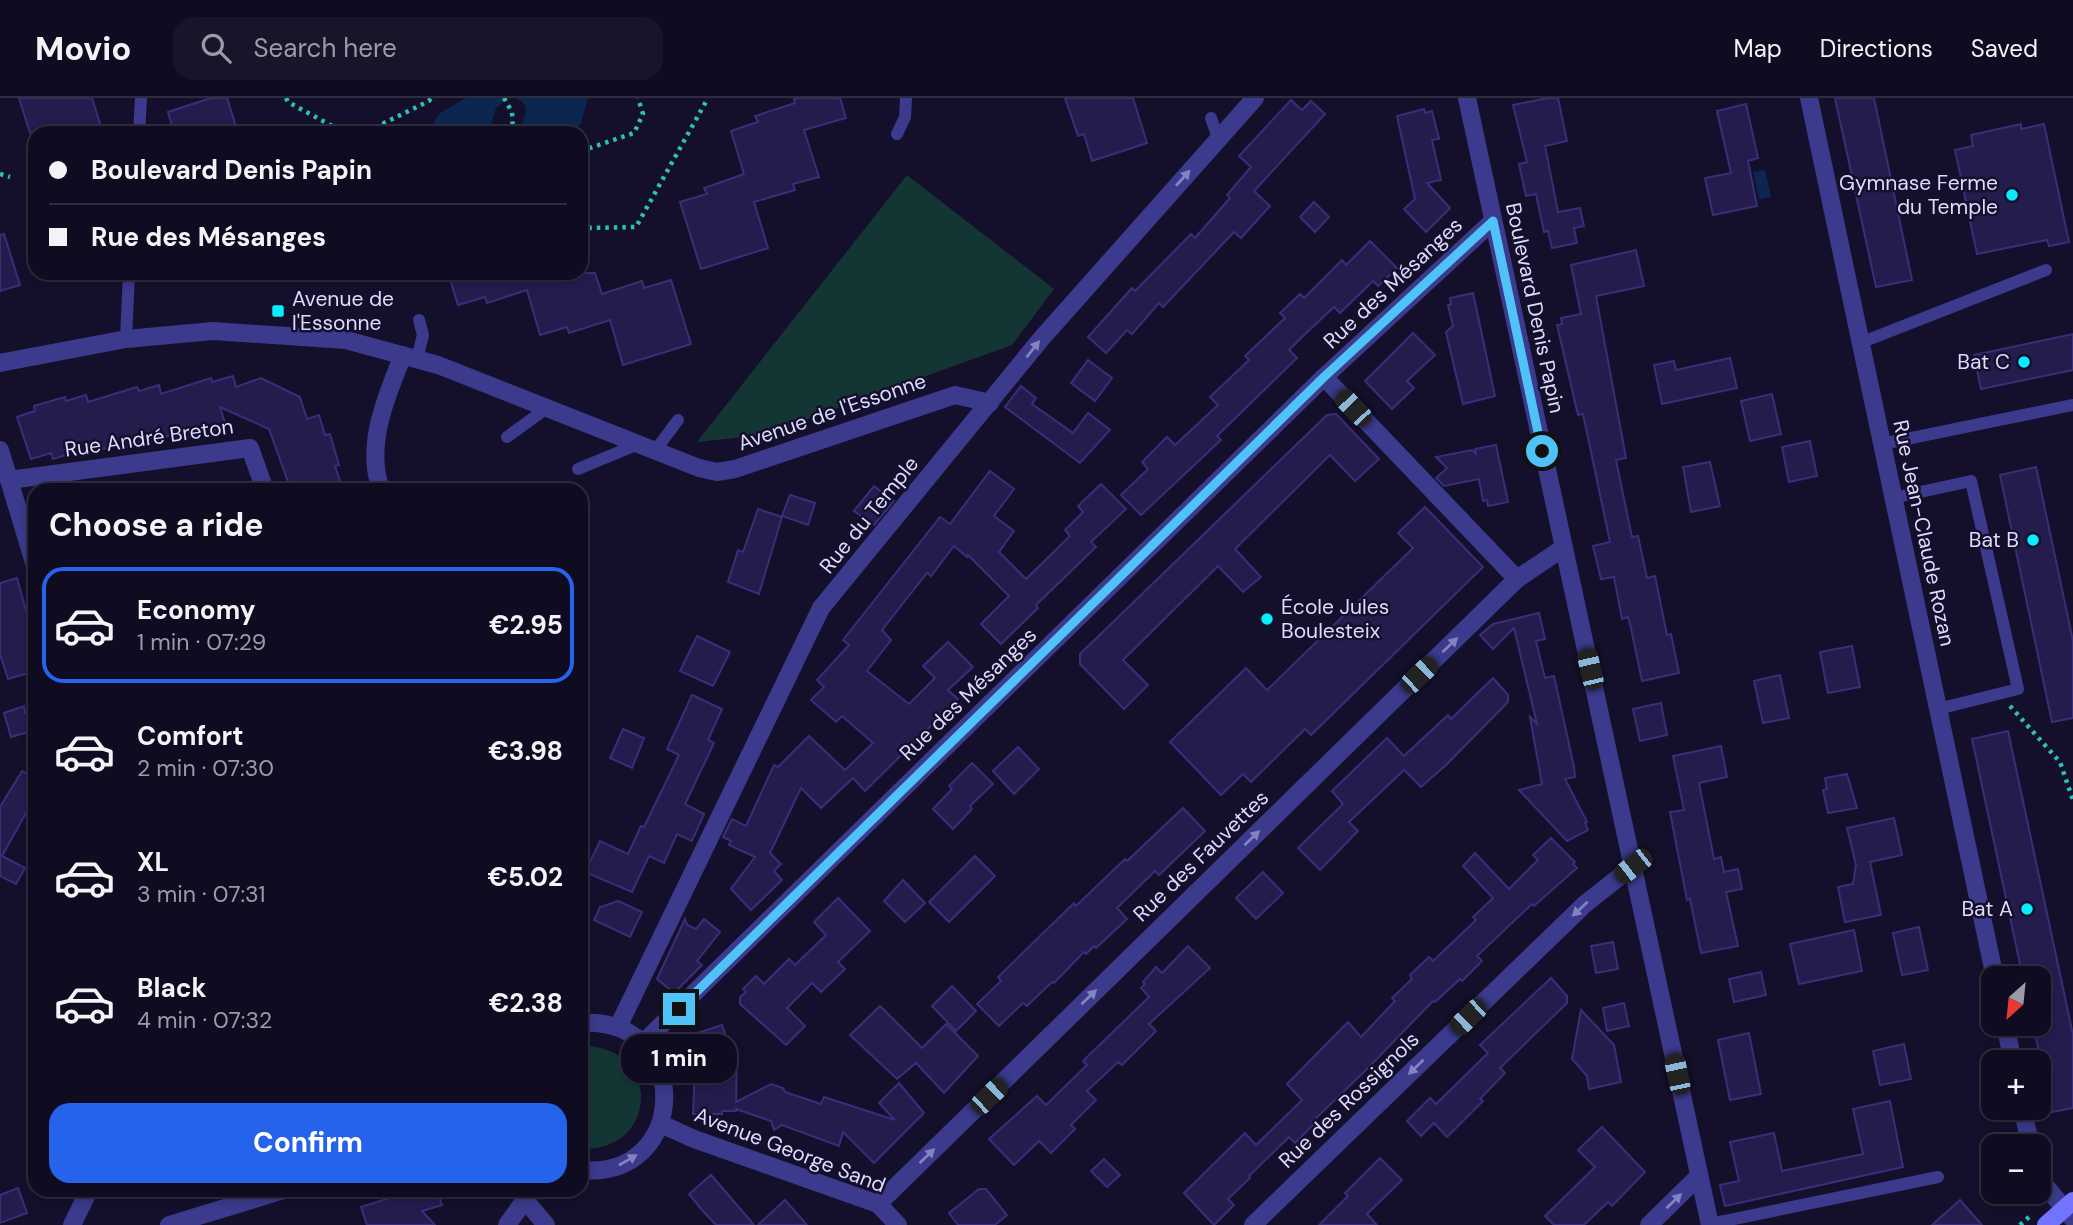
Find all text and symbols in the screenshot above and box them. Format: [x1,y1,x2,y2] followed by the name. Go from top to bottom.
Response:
[173,17,663,80] search box
[35,27,131,70] text: Movio
[197,29,235,67] icon: search
[253,31,397,65] text: Search here
[1734,33,1782,64] text: Map
[1820,33,1933,64] text: Directions
[1971,33,2038,64] text: Saved
[91,153,372,187] text: Boulevard Denis Papin
[1839,169,1998,221] place label: Gymnase Ferme du Temple
[1174,170,1190,187] one-way arrow
[2004,187,2020,203] marker: Gymnase Ferme du Temple
[1499,200,1571,416] street label: Boulevard Denis Papin
[1317,211,1469,355] street label: Rue des Mésanges
[91,220,326,254] text: Rue des Mésanges
[292,285,394,337] place label: Avenue de l'Essonne
[270,303,286,319] marker: Avenue de l'Essonne
[1025,341,1040,359] one-way arrow
[1957,348,2010,376] place label: Bat C
[2016,354,2032,370] marker: Bat C
[734,367,930,457] street label: Avenue de l'Essonne
[1331,386,1376,430] car
[63,412,235,464] street label: Rue André Breton
[1886,417,1962,649] street label: Rue Jean-Claude Rozan
[1526,435,1558,467] route start
[813,451,925,579] street label: Rue du Temple
[49,504,264,546] text: Choose a ride
[1969,526,2019,554] place label: Bat B
[2025,532,2041,548] marker: Bat B
[137,593,255,627] text: Economy
[1281,593,1389,645] place label: École Jules Boulesteix
[53,594,116,657] icon: car
[489,608,563,642] text: €2.95
[1259,611,1275,627] marker: École Jules Boulesteix
[893,621,1043,767] street label: Rue des Mésanges
[137,627,266,657] text: 1 min · 07:29
[1441,636,1458,653] one-way arrow
[1576,646,1605,692] car
[1397,653,1442,697] car
[137,719,243,753] text: Comfort
[53,720,116,783] icon: car
[488,734,563,768] text: €3.98
[137,753,274,783] text: 2 min · 07:30
[1127,784,1275,928] street label: Rue des Fauvettes
[1243,831,1260,847] one-way arrow
[137,845,169,879] text: XL
[1610,845,1657,887] car
[53,846,116,909] icon: car
[488,860,563,894] text: €5.02
[137,879,265,909] text: 3 min · 07:31
[1961,895,2013,923] place label: Bat A
[1571,901,1589,917] one-way arrow
[2019,901,2035,917] marker: Bat A
[1981,966,2051,1036] north arrow
[1981,966,2051,1204] map controls
[137,971,207,1005] text: Black
[53,972,116,1035] icon: car
[489,986,563,1020] text: €2.38
[1081,989,1098,1006] one-way arrow
[663,993,695,1025] route end
[1446,995,1491,1039] car
[137,1005,272,1035] text: 4 min · 07:32
[1273,1026,1425,1174] street label: Rue des Rossignols
[621,1034,737,1082] callout: 1 min
[651,1043,707,1073] text: 1 min
[1981,1050,2051,1120] button: +
[1663,1051,1692,1097] car
[1408,1059,1425,1075] one-way arrow
[967,1074,1012,1118] car
[691,1101,889,1199] street label: Avenue George Sand
[49,1103,567,1183] button: Confirm
[1981,1134,2051,1204] button: −
[918,1148,935,1165] one-way arrow
[619,1154,638,1166] one-way arrow
[1665,1193,1682,1209] one-way arrow

